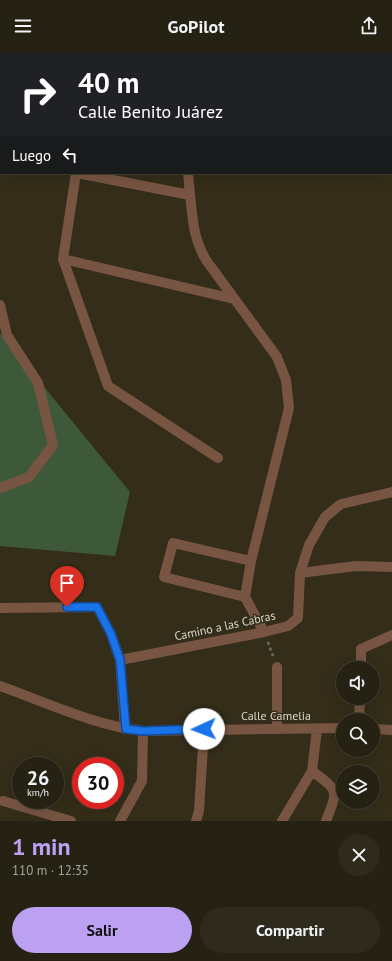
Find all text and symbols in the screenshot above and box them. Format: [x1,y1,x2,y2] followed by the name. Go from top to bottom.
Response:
[12,15,34,37] icon: menu
[167,15,225,38] text: GoPilot
[358,15,380,37] icon: share
[78,64,139,101] text: 40 m
[12,68,64,120] icon: right
[78,100,223,123] text: Calle Benito Juárez
[59,144,81,166] icon: left
[12,146,51,165] text: Luego
[50,566,84,607] pin
[56,572,78,594] icon: arrive
[173,607,277,644] street label: Camino a las Cabras
[336,661,380,809] map controls
[336,661,380,705] button: sound
[183,708,225,750] position arrow
[241,708,311,723] street label: Calle Camelia
[336,713,380,757] button: search
[72,757,124,809] speed limit sign: 30
[27,765,49,791] text: 26
[336,765,380,809] button: layers
[27,786,49,799] text: km/h
[12,831,71,862] text: 1 min
[338,834,380,876] button: close
[12,862,89,879] text: 110 m · 12:35
[12,907,192,953] button: Salir
[200,907,380,953] button: Compartir

